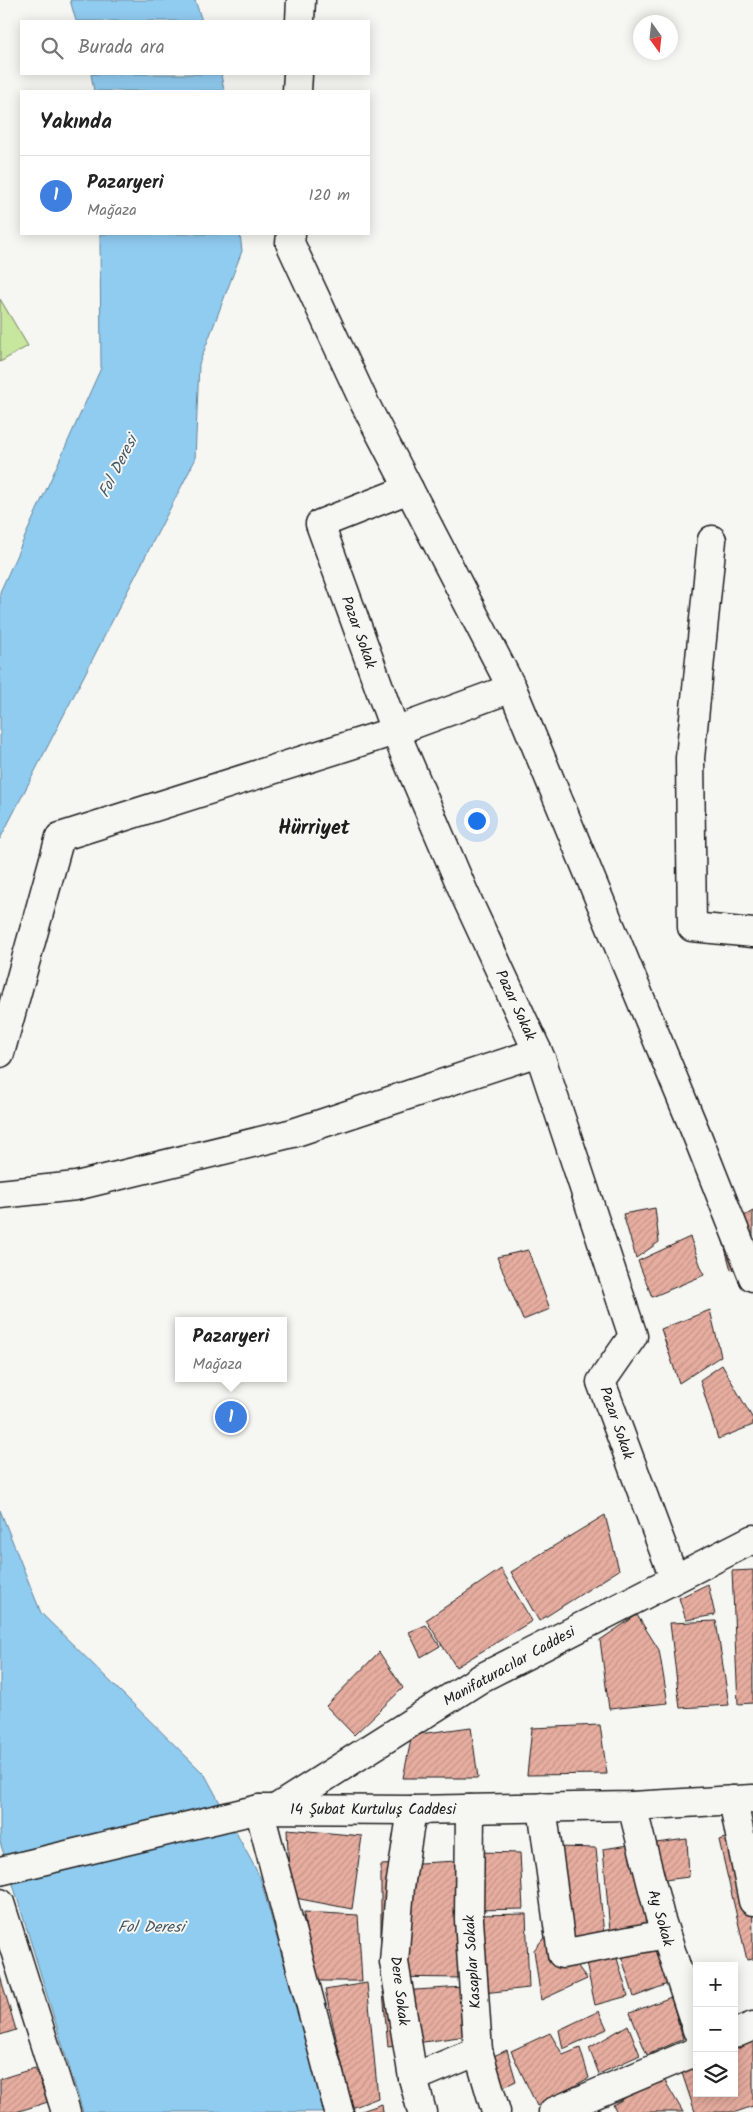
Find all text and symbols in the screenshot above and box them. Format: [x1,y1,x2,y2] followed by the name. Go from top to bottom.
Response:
[633,15,678,60] north arrow
[20,20,370,75] search box
[78,33,165,63] text: Burada ara
[38,34,66,62] icon: search
[40,106,112,139] text: Yakında
[87,168,164,198] text: Pazaryeri
[54,183,58,208] text: 1
[309,183,350,208] text: 120 m
[87,198,137,223] text: Mağaza
[92,428,146,502] water label: Fol Deresi
[334,593,383,673] street label: Pazar Sokak
[464,808,490,834] your location
[278,813,351,845] district label: Hürriyet
[488,966,542,1046] street label: Pazar Sokak
[175,1317,287,1382] popup
[193,1322,269,1352] text: Pazaryeri
[193,1352,242,1377] text: Mağaza
[592,1384,640,1464] street label: Pazar Sokak
[215,1398,247,1436] pin: 1
[439,1620,581,1713] street label: Manifaturacılar Caddesi
[290,1798,457,1822] street label: 14 Şubat Kurtuluş Caddesi
[641,1887,680,1950] street label: Ay Sokak
[458,1913,488,2010] street label: Kasaplar Sokak
[118,1915,187,1940] water label: Fol Deresi
[383,1955,415,2028] street label: Dere Sokak
[693,1962,738,2097] map controls
[693,1962,738,2007] button: +
[693,2007,738,2052] button: −
[693,2052,738,2097] button: layers

